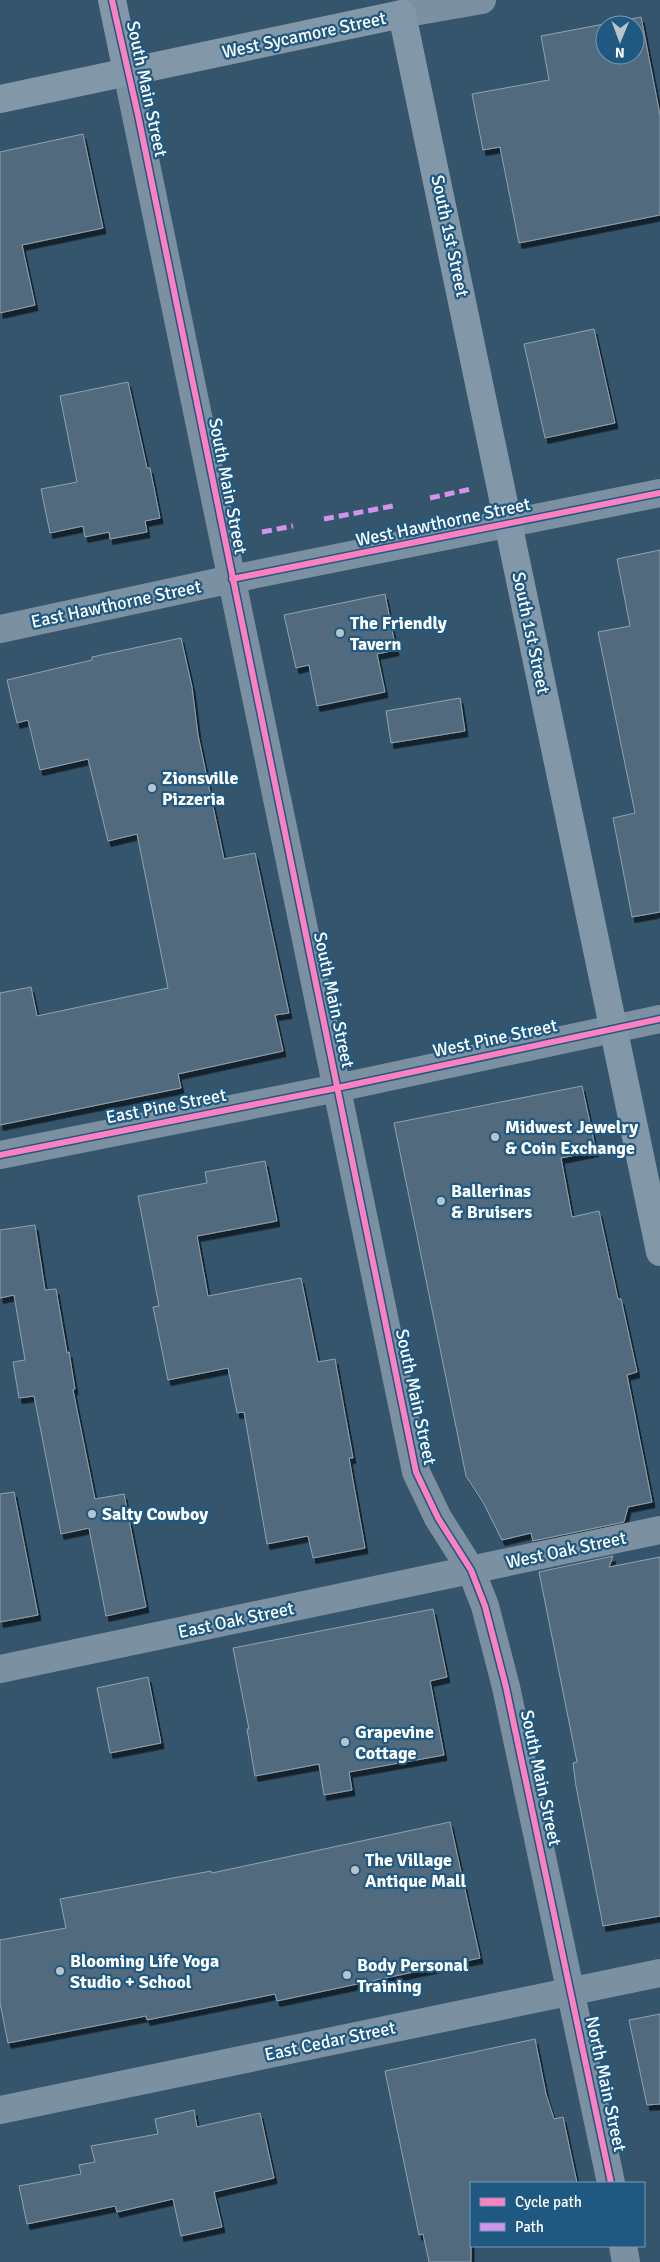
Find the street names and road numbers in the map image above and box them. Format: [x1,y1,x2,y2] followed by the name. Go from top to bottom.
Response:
[220,7,388,63] street label: West Sycamore Street
[122,19,172,159] street label: South Main Street
[426,173,474,299] street label: South 1st Street
[204,416,252,556] street label: South Main Street
[354,493,532,551] street label: West Hawthorne Street
[507,570,555,696] street label: South 1st Street
[29,575,203,633] street label: East Hawthorne Street
[309,930,359,1070] street label: South Main Street
[431,1014,559,1062] street label: West Pine Street
[104,1084,228,1128] street label: East Pine Street
[391,1327,441,1467] street label: South Main Street
[504,1527,628,1573] street label: West Oak Street
[176,1597,296,1643] street label: East Oak Street
[516,1708,566,1848] street label: South Main Street
[581,2014,631,2154] street label: North Main Street
[263,2016,397,2066] street label: East Cedar Street

